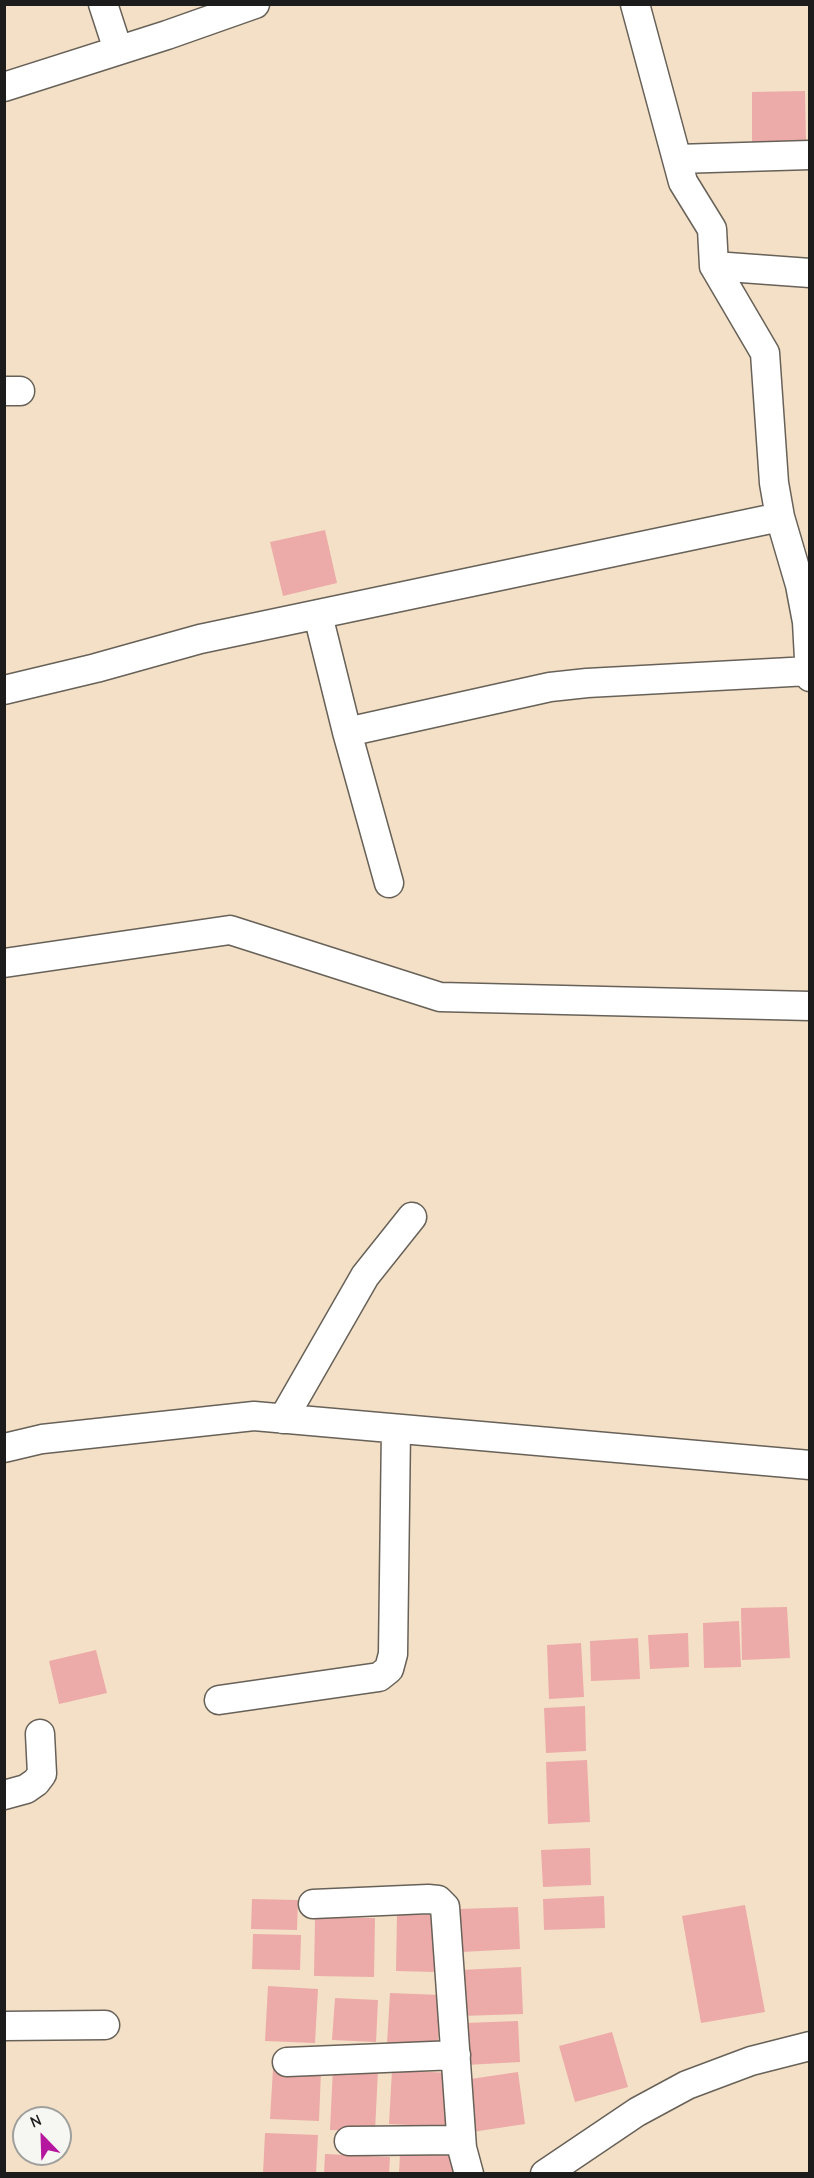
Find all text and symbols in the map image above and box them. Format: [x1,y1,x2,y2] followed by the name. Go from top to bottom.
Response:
[12,2106,72,2166] north arrow
[27,2111,44,2132] text: N

